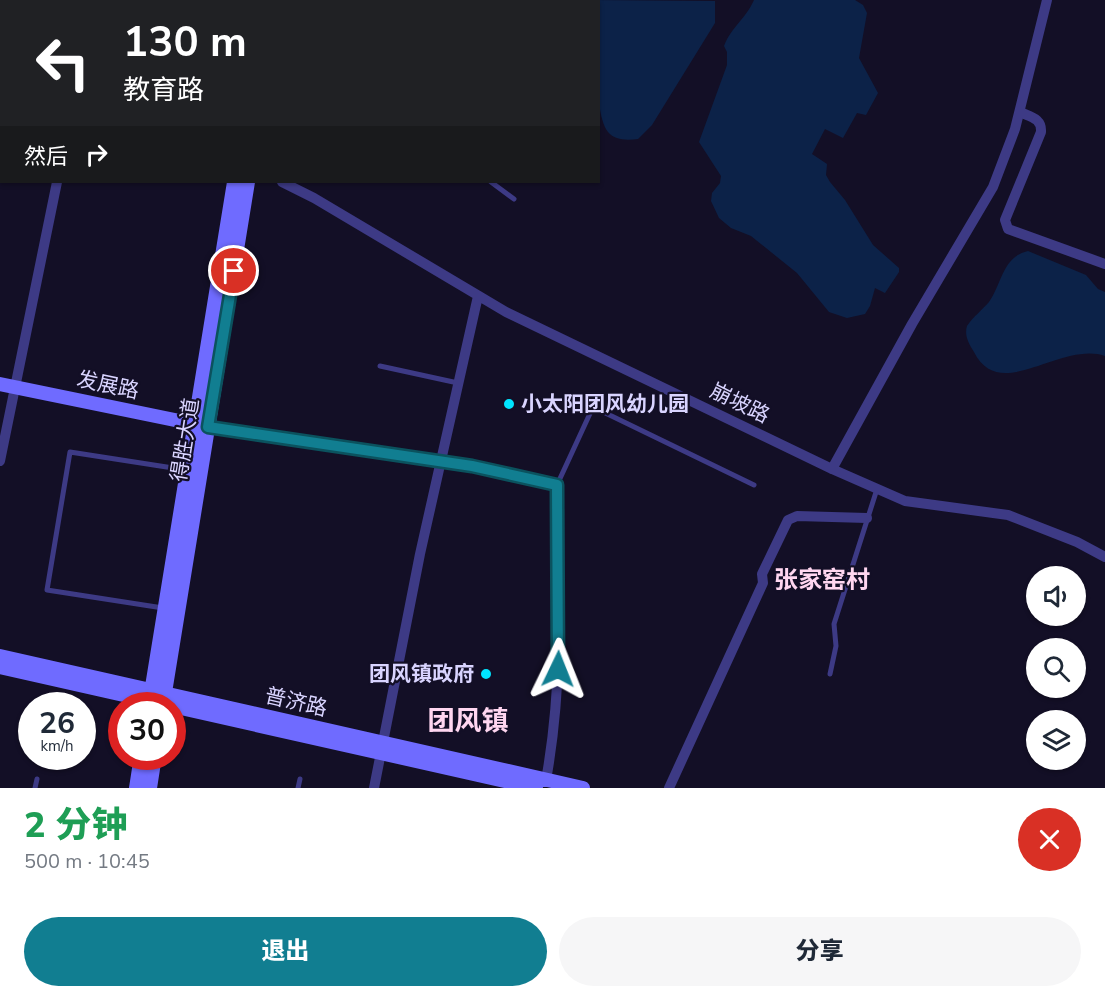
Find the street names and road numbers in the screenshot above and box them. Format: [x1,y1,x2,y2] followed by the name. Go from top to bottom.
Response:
[74,365,142,405] street label: 发展路
[706,377,774,429] street label: 崩坡路
[165,396,205,484] street label: 得胜大道
[262,681,330,723] street label: 普济路

